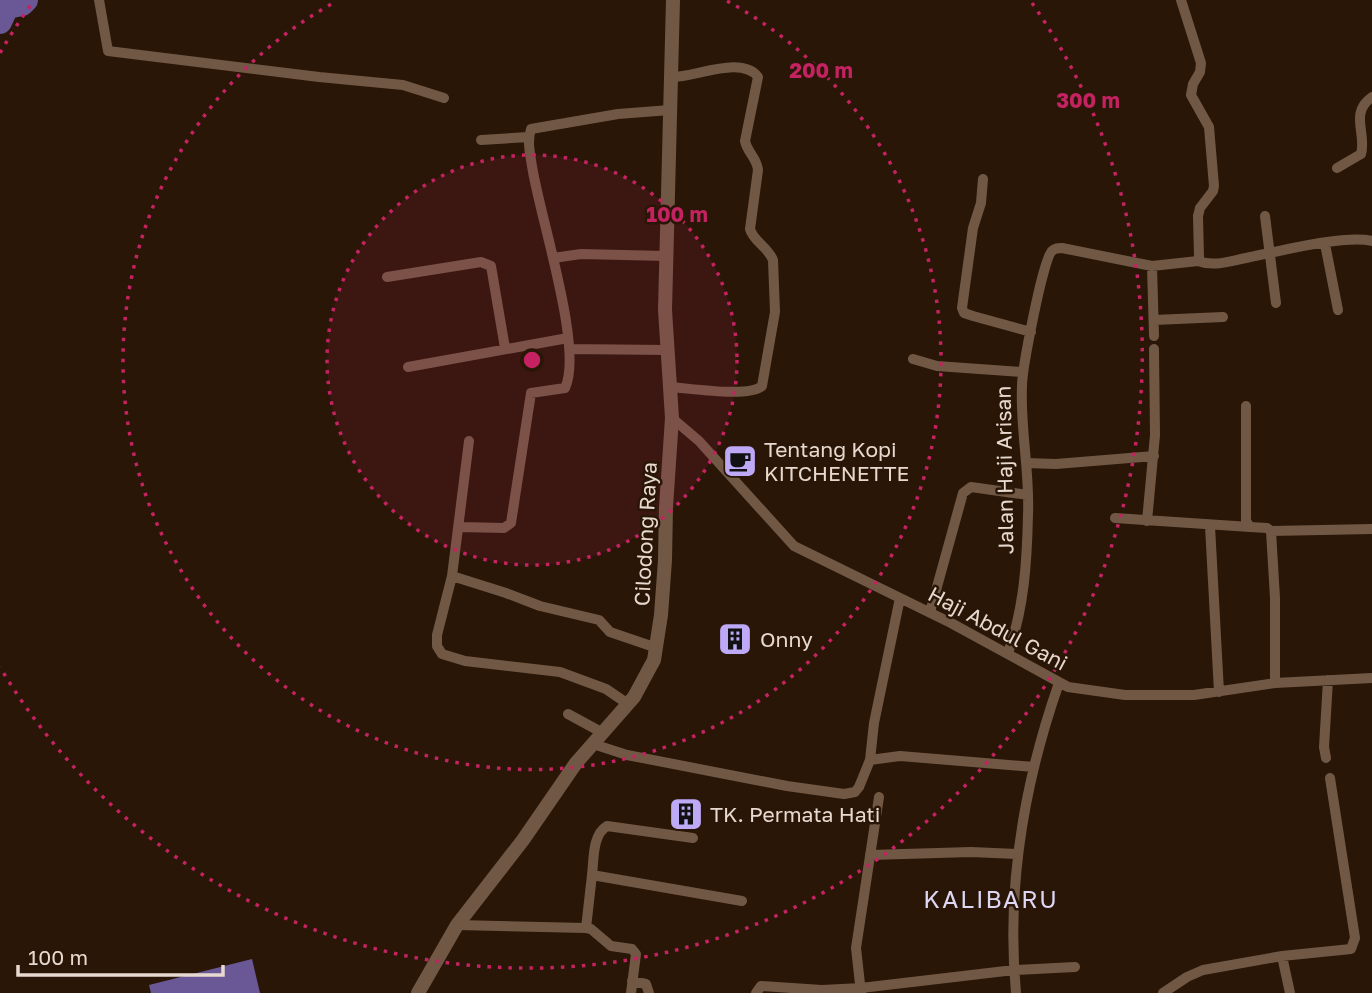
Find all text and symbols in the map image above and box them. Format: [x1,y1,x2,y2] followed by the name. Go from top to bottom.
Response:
[789,57,853,83] text: 200 m
[1056,87,1120,113] text: 300 m
[646,201,708,227] text: 100 m
[520,348,544,372] centre of rings
[990,386,1018,554] street label: Jalan Haji Arisan
[764,436,909,486] place label: Tentang Kopi KITCHENETTE
[721,442,759,480] cafe icon: Tentang Kopi KITCHENETTE
[628,461,662,607] street label: Cilodong Raya
[924,580,1072,676] street label: Haji Abdul Gani
[716,620,754,658] building icon: Onny
[760,626,813,652] place label: Onny
[667,795,705,833] building icon: TK. Permata Hati
[710,801,880,827] place label: TK. Permata Hati
[923,884,1059,913] district label: KALIBARU
[18,934,222,978] scale bar
[28,944,88,970] text: 100 m

